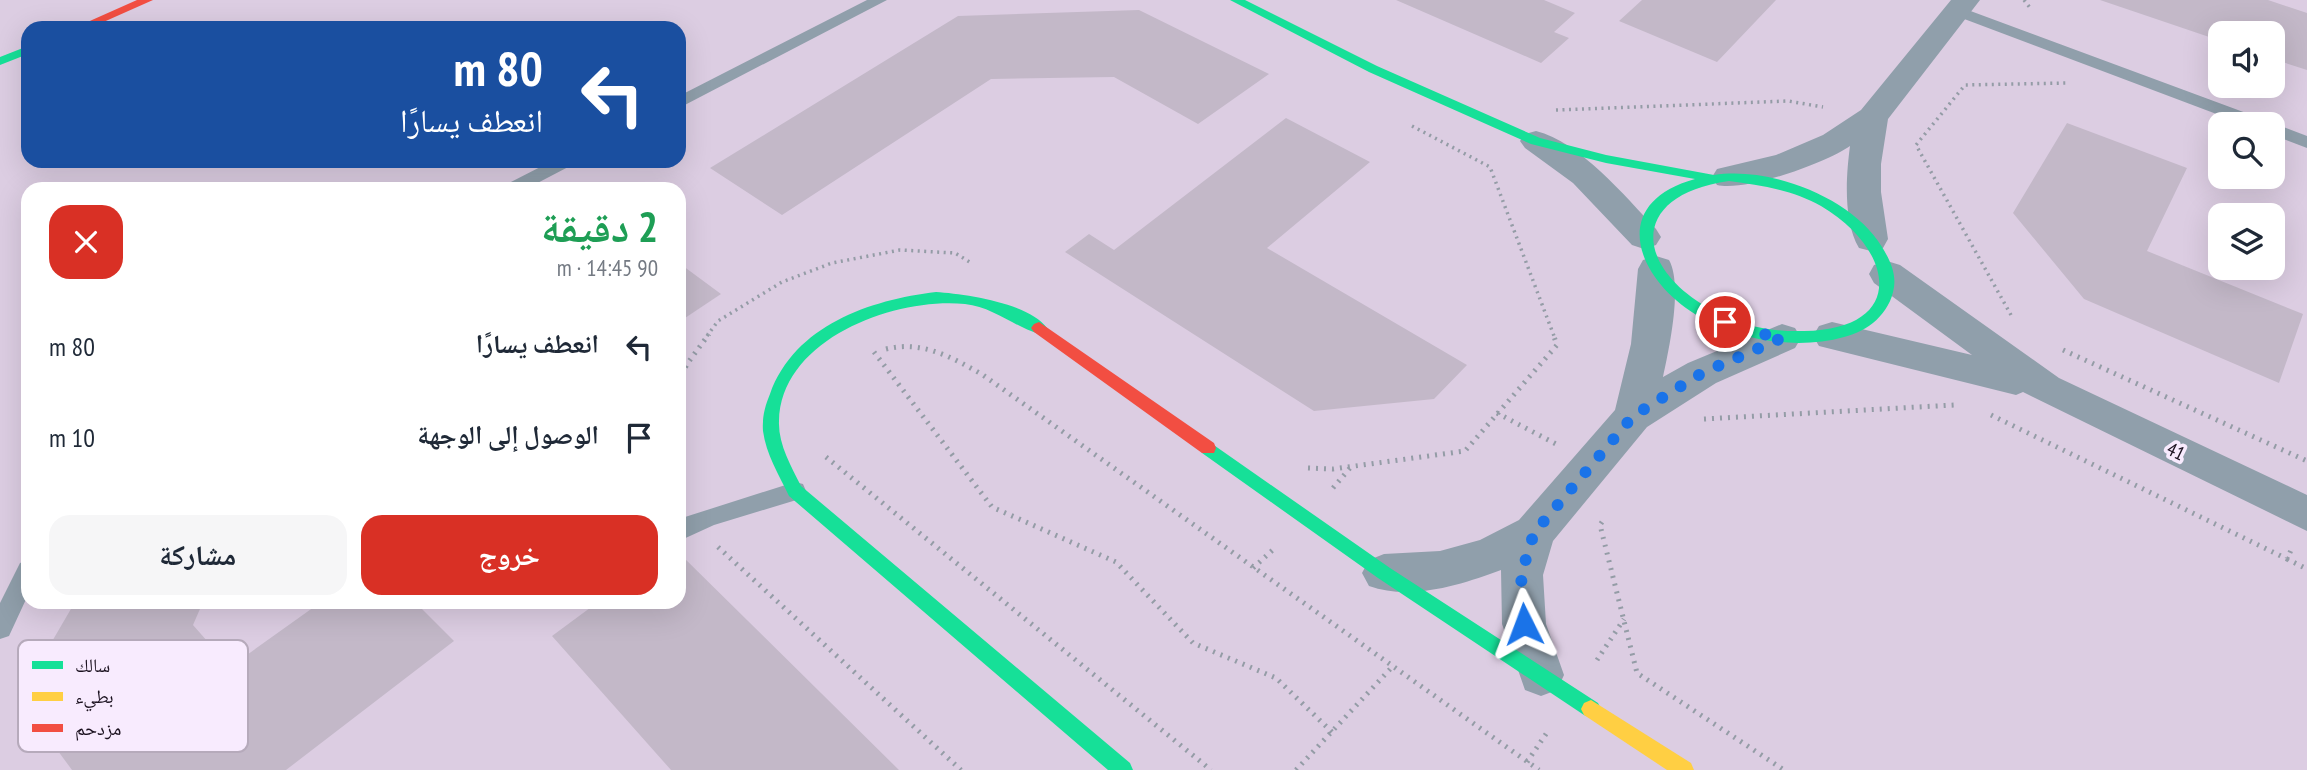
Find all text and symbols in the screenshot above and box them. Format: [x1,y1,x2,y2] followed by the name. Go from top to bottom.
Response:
[2208,21,2285,280] map controls
[2208,21,2285,98] button: sound
[454,36,543,100] text: 80 m
[567,49,658,140] icon: left
[400,99,543,141] text: انعطف يسارًا
[2208,112,2285,189] button: search
[541,199,658,254] text: 2 دقيقة
[2208,203,2285,280] button: layers
[49,205,123,279] button: close
[557,253,658,282] text: 90 m · 14:45
[1695,292,1755,352] pin
[1706,303,1744,341] icon: arrive
[476,327,599,360] text: انعطف يسارًا
[620,328,658,366] icon: left
[49,330,95,363] text: 80 m
[417,418,599,451] text: الوصول إلى الوجهة
[620,419,658,457] icon: arrive
[49,421,95,454] text: 10 m
[2163,436,2189,466] street label: 41
[49,515,347,595] button: مشاركة
[361,515,658,595] button: خروج
[1487,587,1561,661] position arrow
[18,640,248,752] legend
[75,653,110,677] text: سالك
[75,684,114,712] text: بطيء
[75,716,121,741] text: مزدحم

